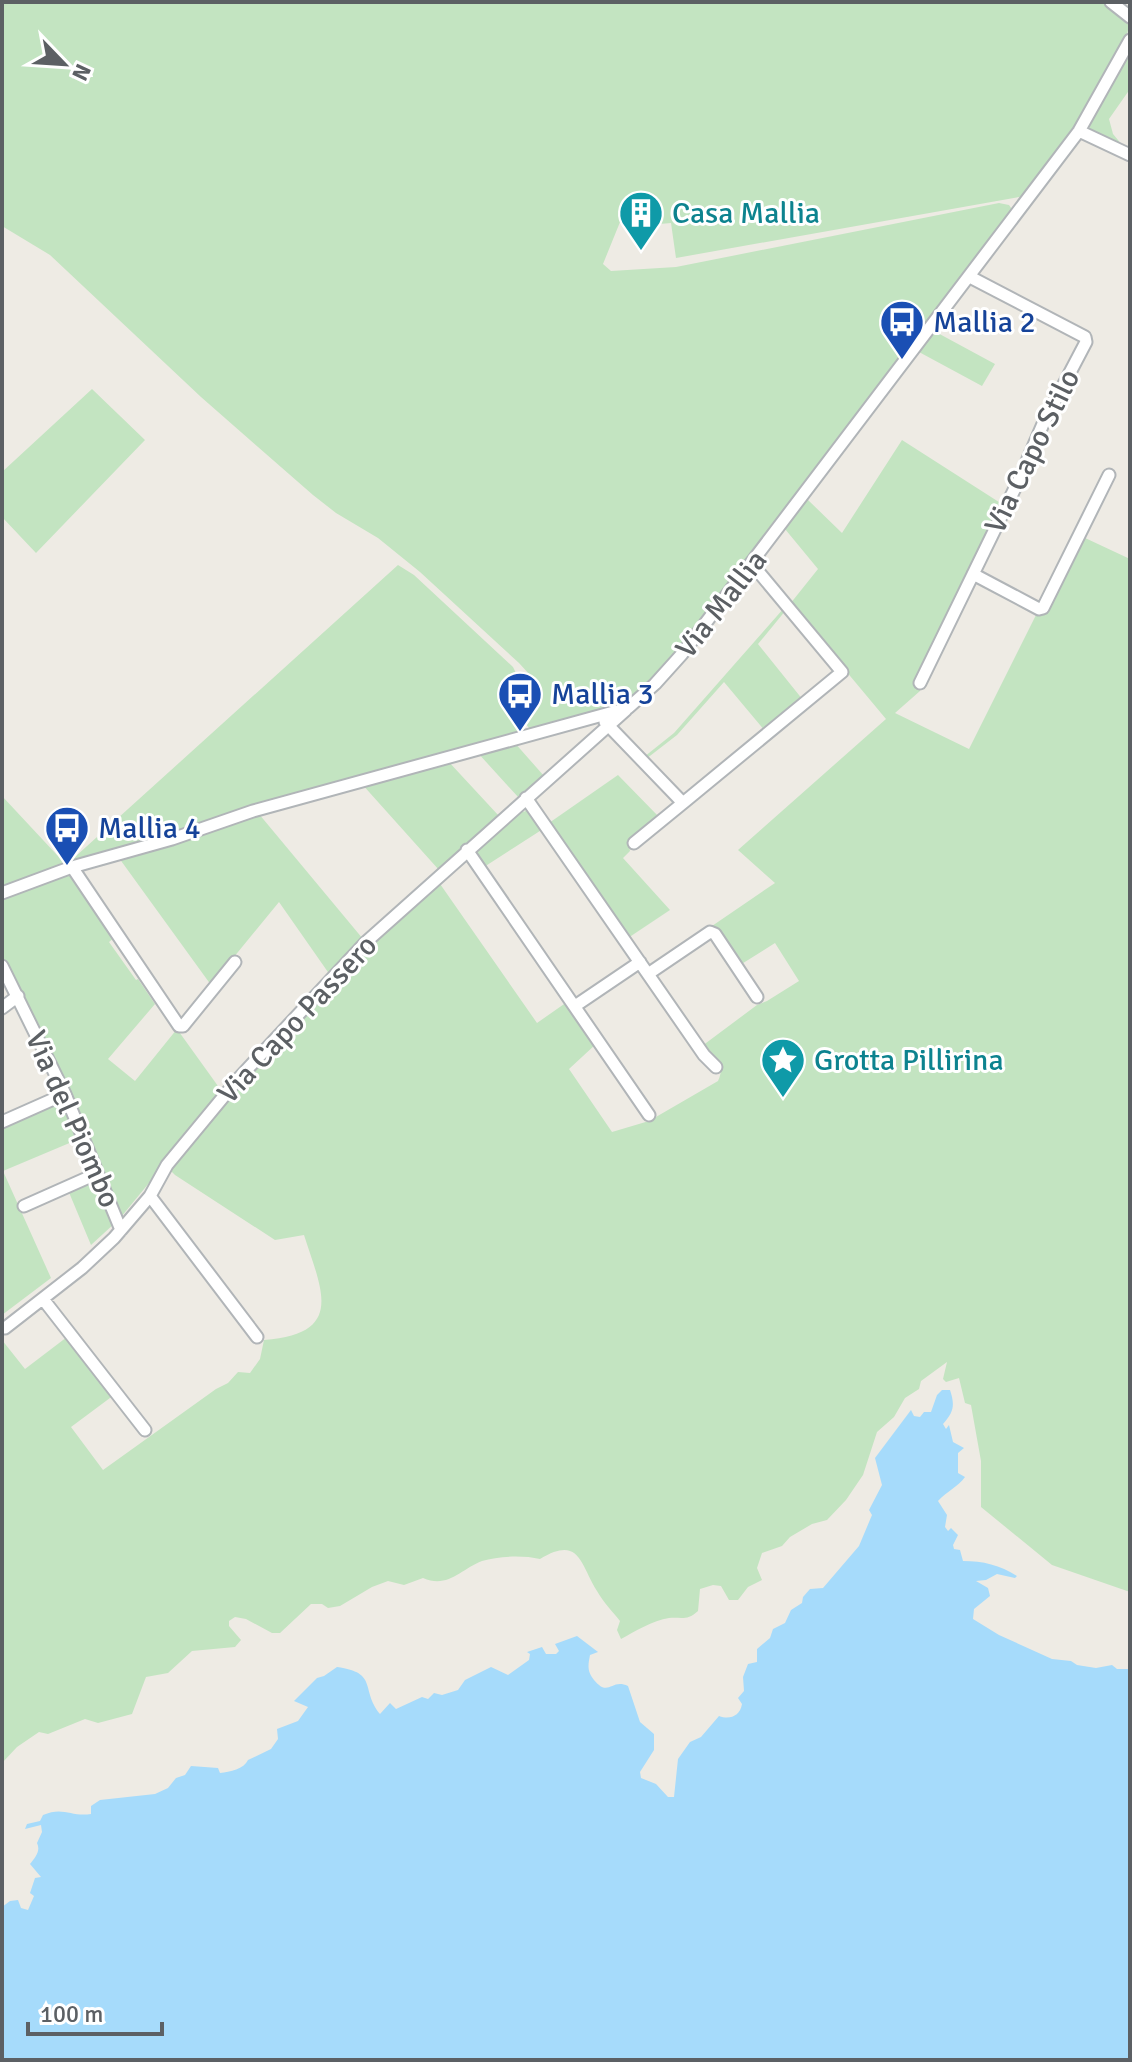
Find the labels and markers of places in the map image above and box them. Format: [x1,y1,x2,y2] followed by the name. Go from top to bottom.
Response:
[617,189,665,252] building icon: Casa Mallia
[672,195,820,232] place label: Casa Mallia
[878,298,926,361] bus stop icon: Mallia 2
[933,304,1036,341] place label: Mallia 2
[496,670,544,733] bus stop icon: Mallia 3
[551,676,654,713] place label: Mallia 3
[43,804,91,867] bus stop icon: Mallia 4
[98,810,201,847] place label: Mallia 4
[759,1036,807,1099] place icon: Grotta Pillirina
[814,1042,1004,1079] place label: Grotta Pillirina

